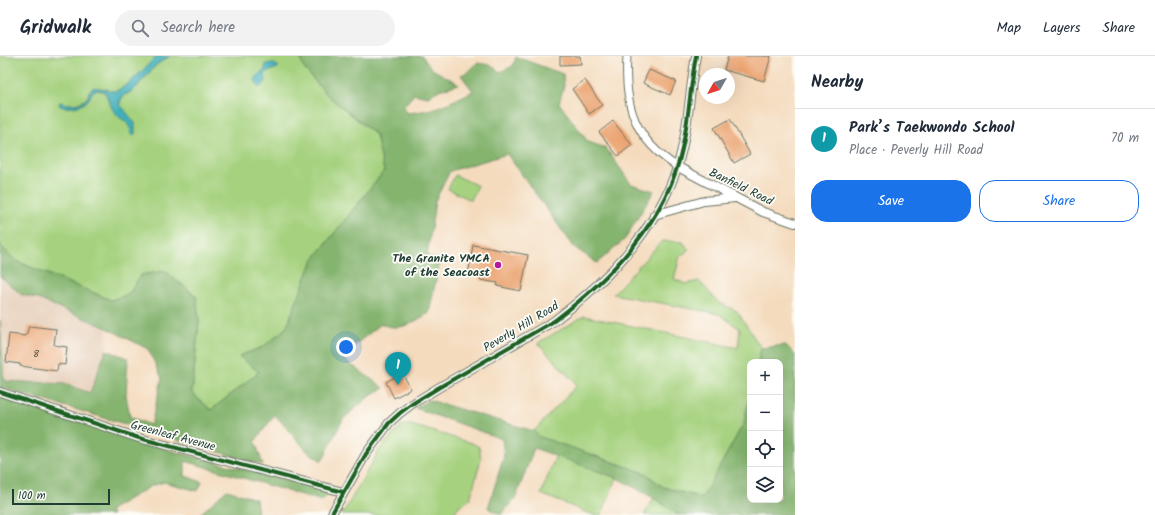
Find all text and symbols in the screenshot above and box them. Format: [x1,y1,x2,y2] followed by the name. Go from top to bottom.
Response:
[115,10,395,46] search box
[20,13,91,43] text: Gridwalk
[161,16,235,40] text: Search here
[129,17,151,39] icon: search
[997,17,1021,39] text: Map
[1043,17,1081,39] text: Layers
[1103,17,1135,39] text: Share
[699,68,735,104] north arrow
[811,69,863,96] text: Nearby
[849,116,1015,140] text: Park’s Taekwondo School
[822,128,826,149] text: 1
[1111,128,1139,149] text: 70 m
[849,140,983,161] text: Place · Peverly Hill Road
[706,163,777,211] street label: Banfield Road
[811,180,971,222] button: Save
[979,180,1139,222] button: Share
[392,249,491,282] place label: The Granite YMCA of the Seacoast
[493,260,503,270] marker: The Granite YMCA of the Seacoast
[480,296,563,357] street label: Peverly Hill Road
[336,337,356,357] your location
[33,346,40,362] house number: 8
[385,352,411,385] pin: 1
[747,359,783,503] map controls
[747,359,783,395] button: +
[747,395,783,431] button: −
[128,416,218,457] street label: Greenleaf Avenue
[747,431,783,467] button: locate
[747,467,783,503] button: layers
[12,487,110,506] scale bar
[18,487,46,505] text: 100 m

